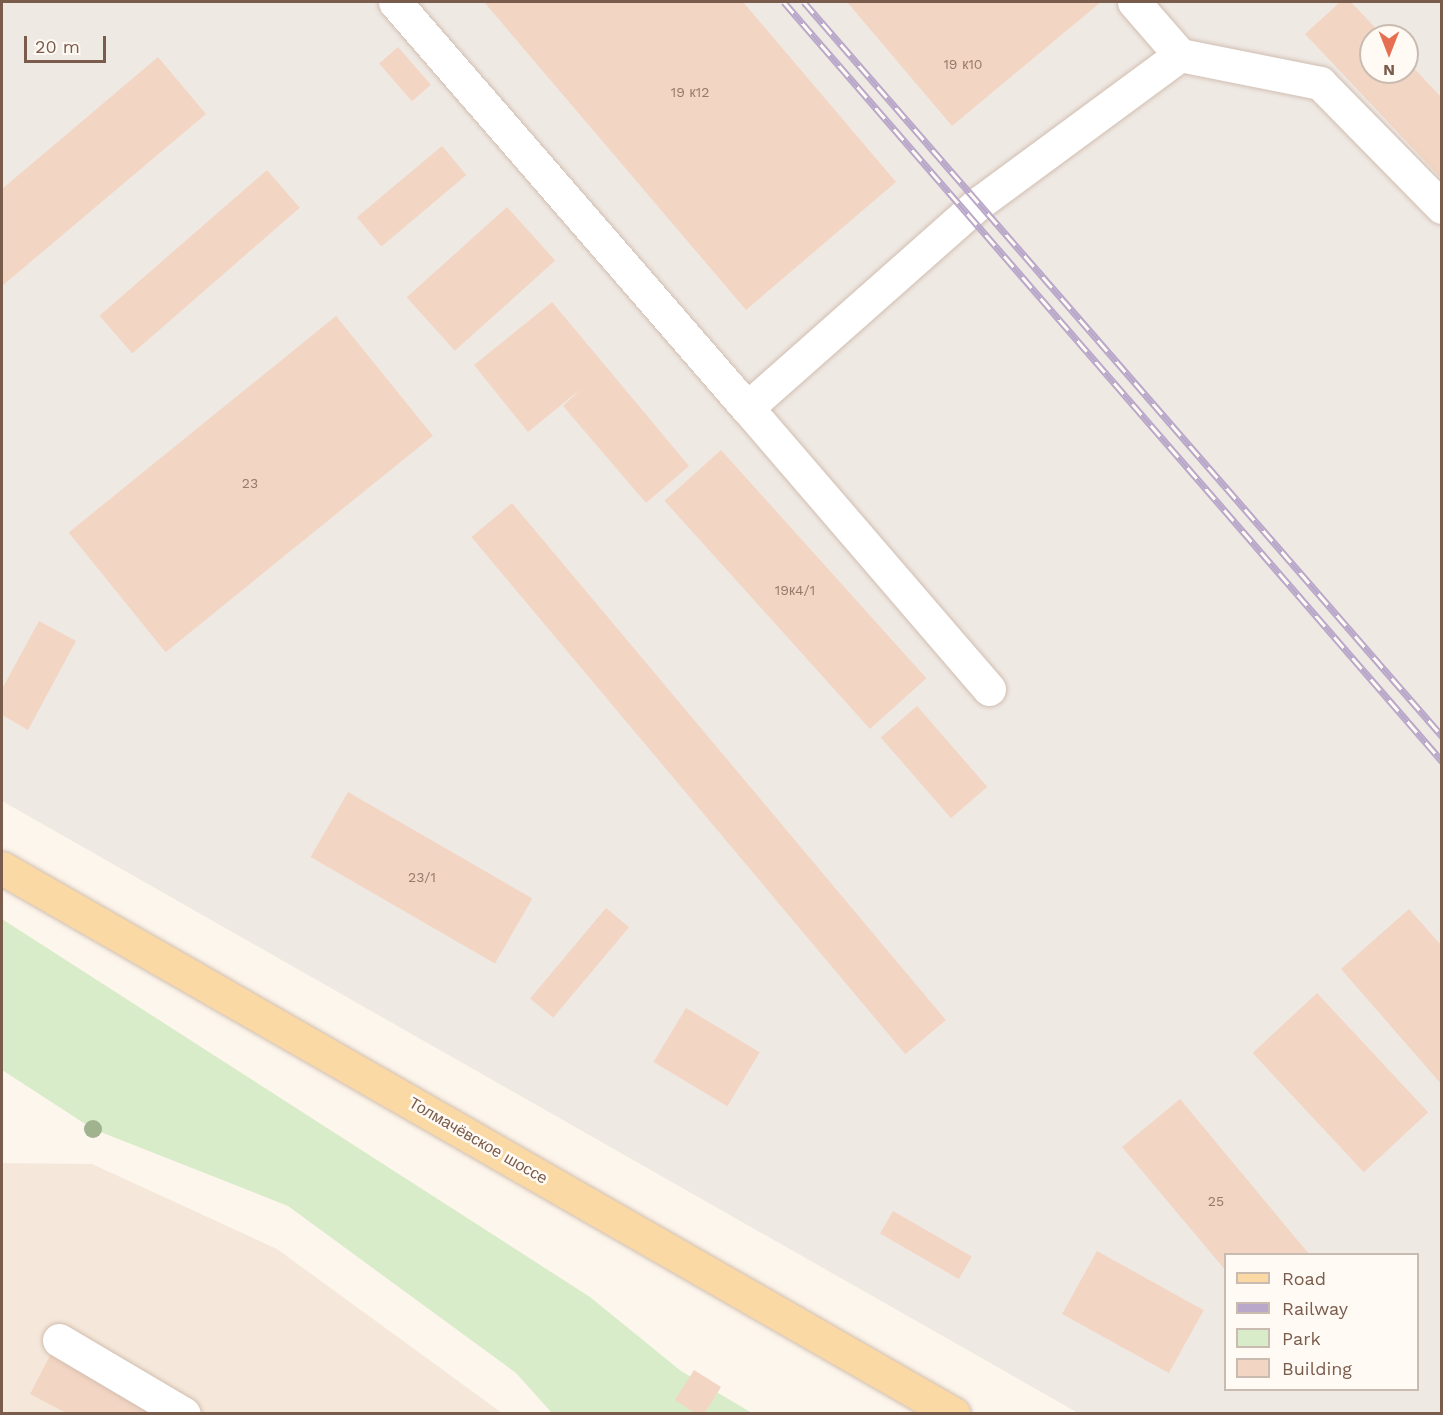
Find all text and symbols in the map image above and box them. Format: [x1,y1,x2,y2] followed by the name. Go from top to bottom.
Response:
[27,24,110,62] scale bar
[1359,24,1419,84] north arrow
[35,36,80,57] text: 20 m
[943,56,983,72] house number: 19 к10
[1383,61,1395,80] text: N
[671,84,709,100] house number: 19 к12
[242,475,258,491] house number: 23
[775,582,815,598] house number: 19к4/1
[408,869,436,885] house number: 23/1
[405,1094,551,1188] street label: Толмачёвское шоссе
[1208,1193,1224,1209] house number: 25
[1224,1253,1419,1391] legend
[1282,1268,1326,1289] text: Road
[1282,1298,1348,1319] text: Railway
[1282,1328,1321,1349] text: Park
[1282,1358,1352,1379] text: Building

